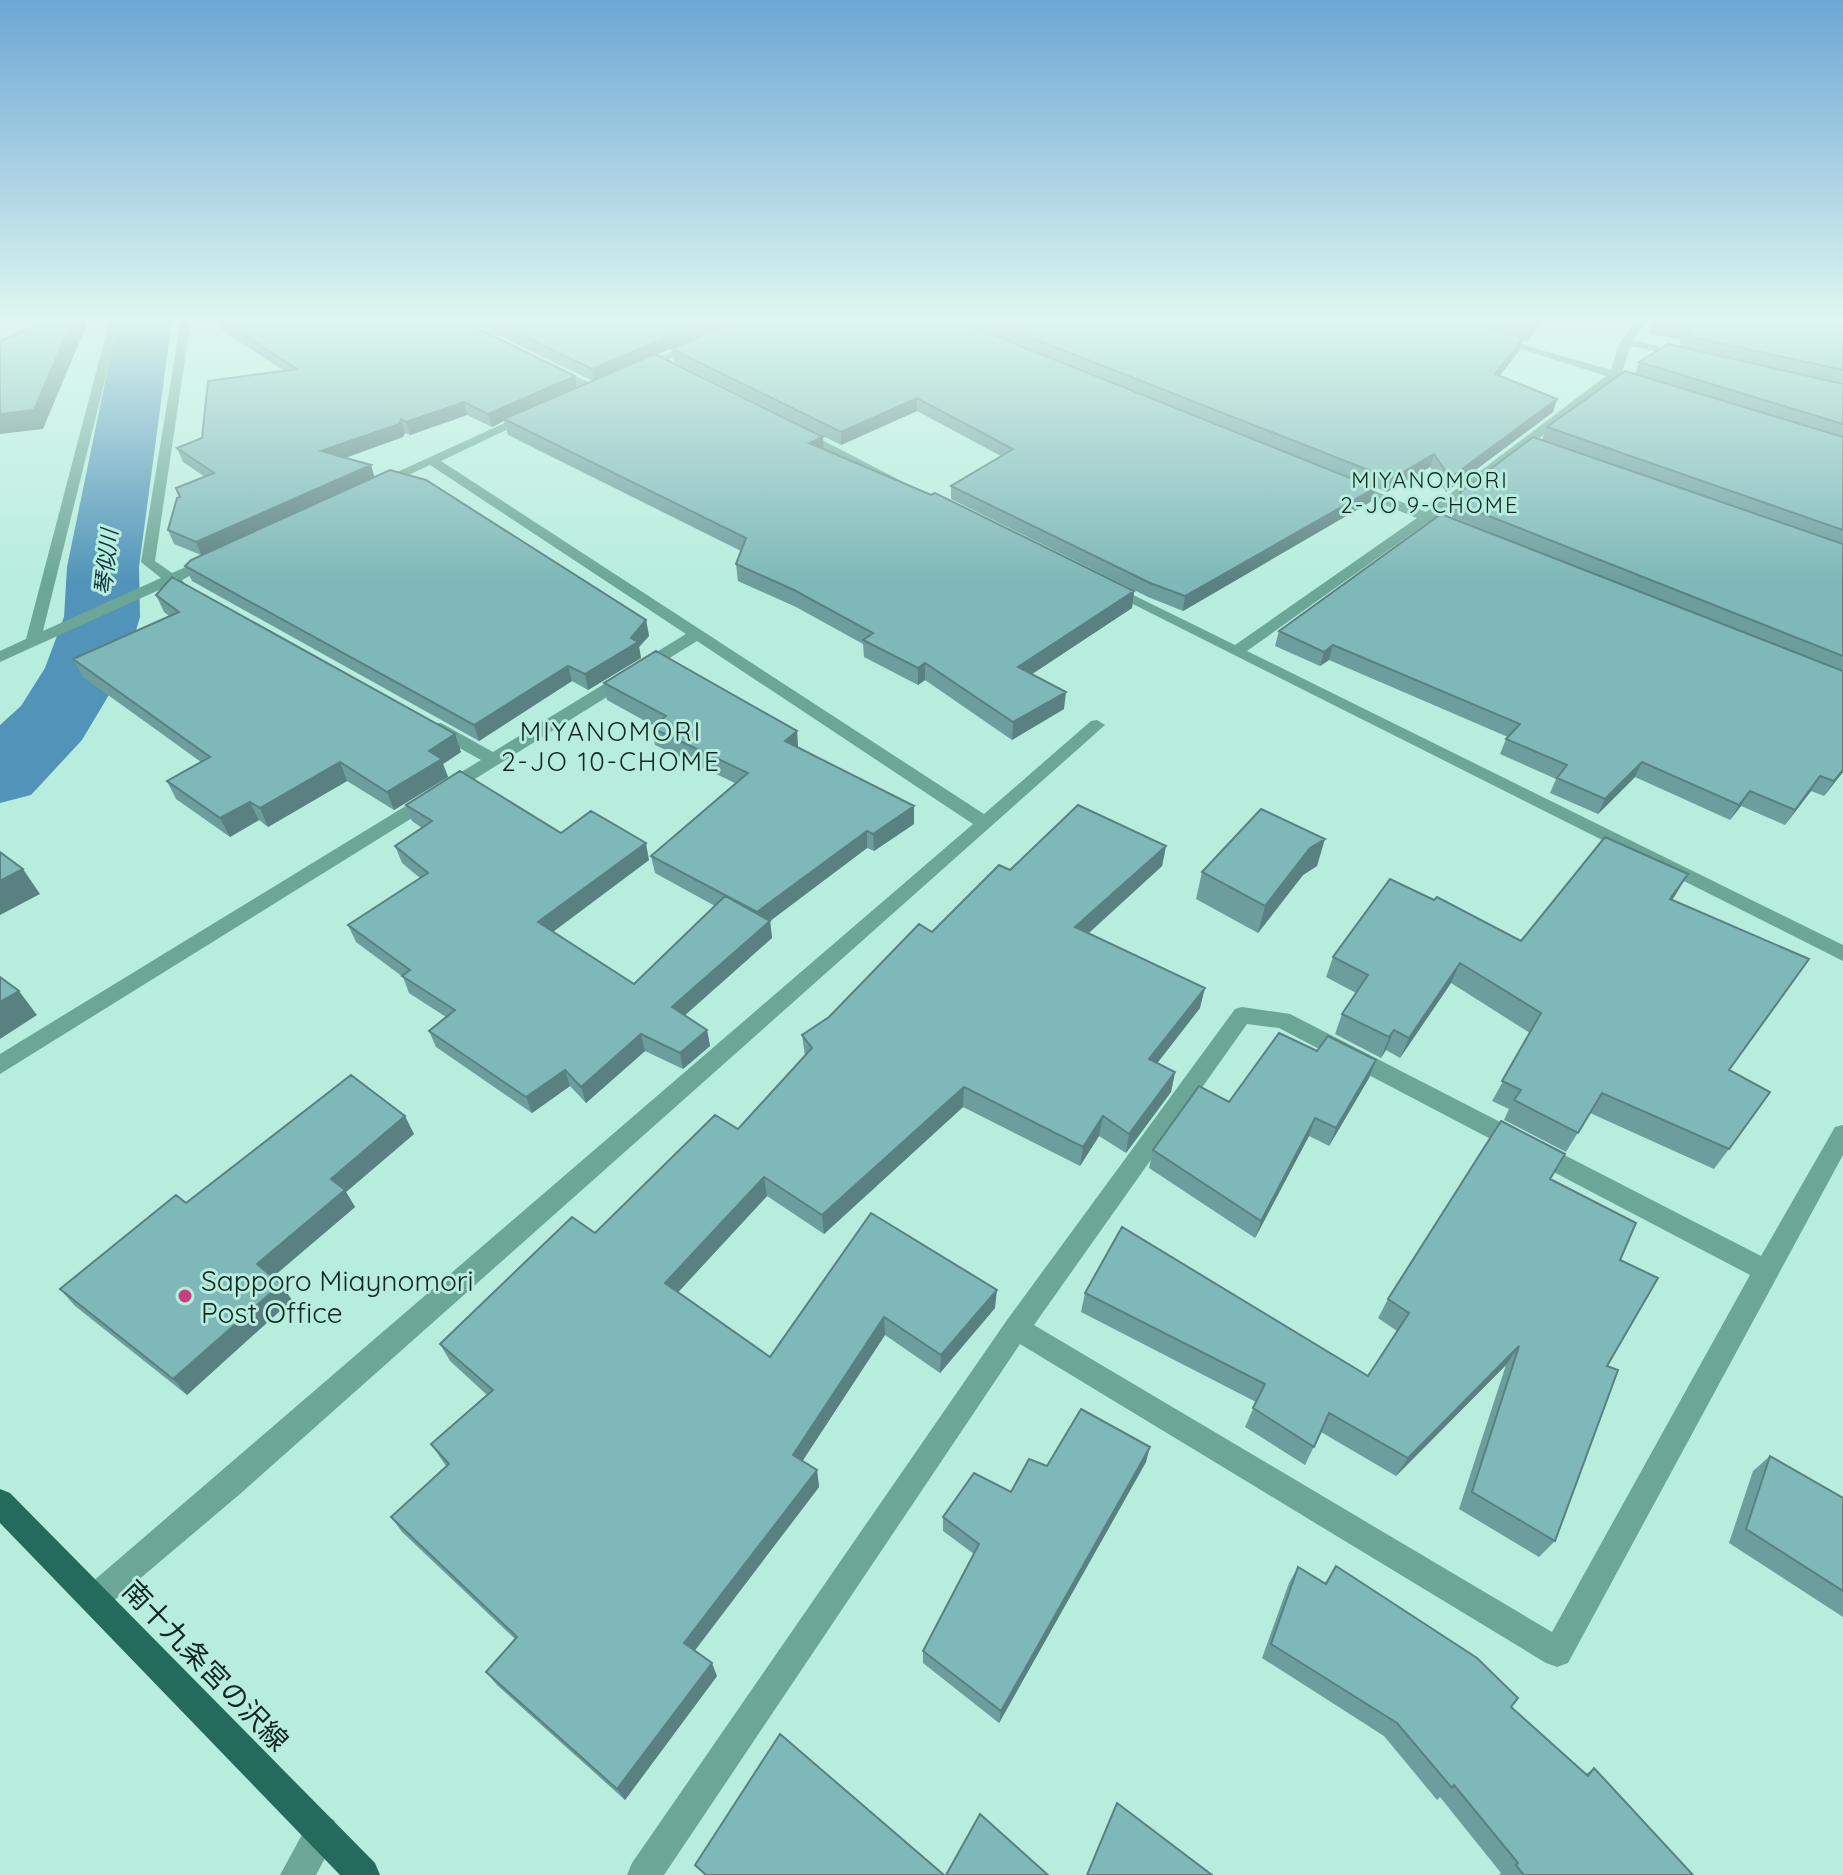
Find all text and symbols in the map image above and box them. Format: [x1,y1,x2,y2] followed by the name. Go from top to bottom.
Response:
[1341,466,1519,519] district label: MIYANOMORI 2-JO 9-CHOME
[89,526,124,596] water label: 琴似川
[501,715,721,778] district label: MIYANOMORI 2-JO 10-CHOME
[201,1263,474,1330] place label: Sapporo Miaynomori Post Office
[176,1287,194,1305] marker: Sapporo Miaynomori Post Office
[116,1572,296,1758] street label: 南十九条宮の沢線

